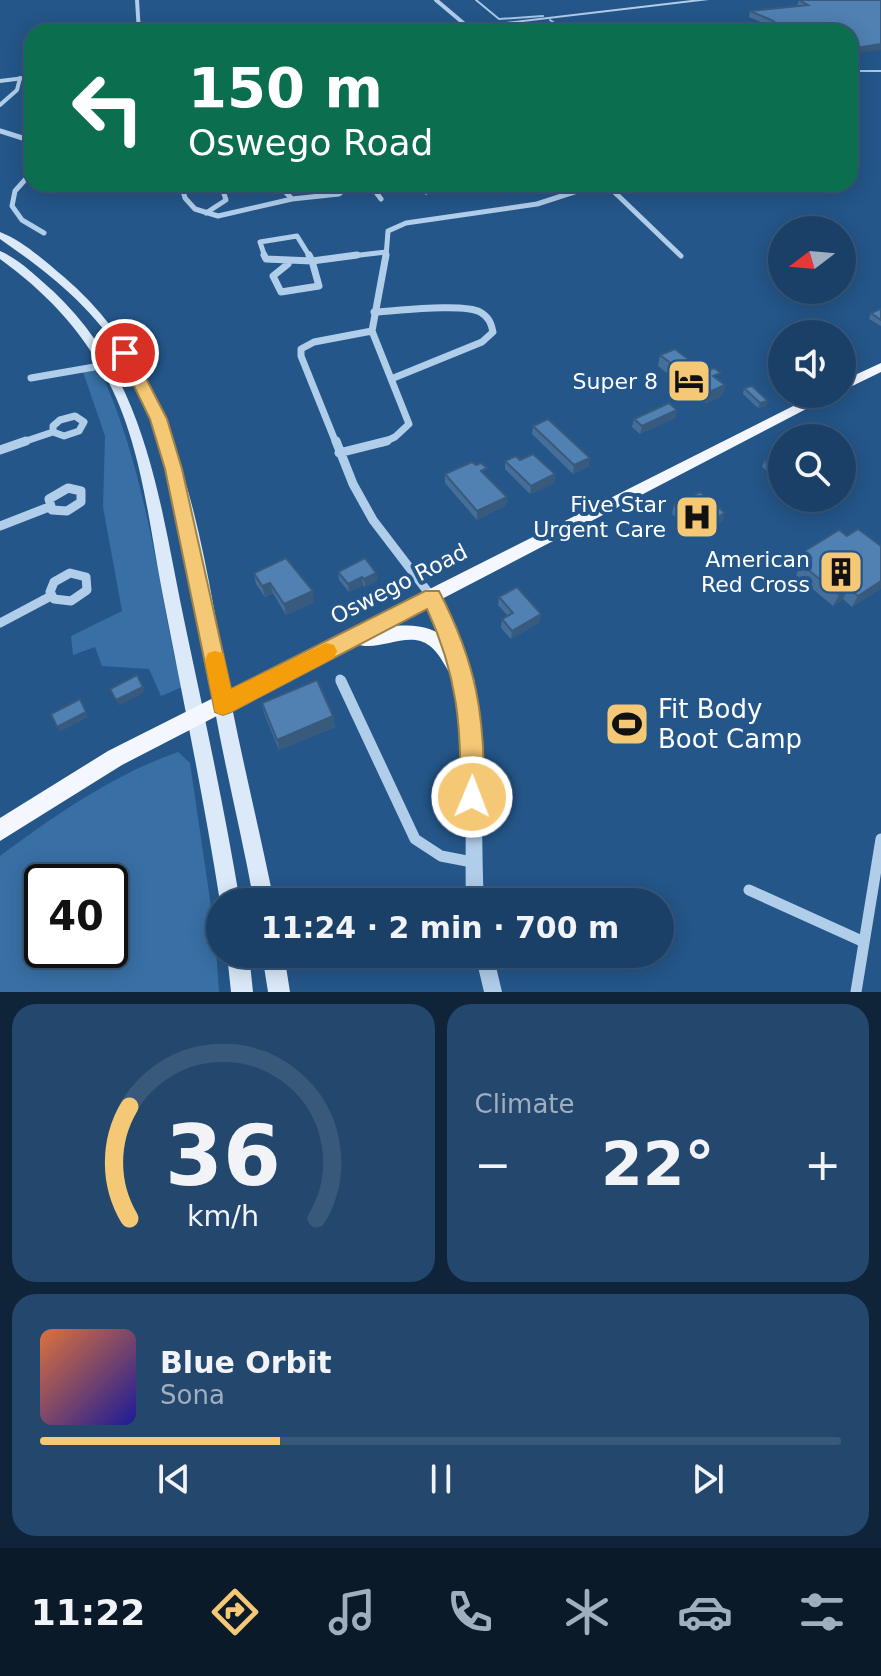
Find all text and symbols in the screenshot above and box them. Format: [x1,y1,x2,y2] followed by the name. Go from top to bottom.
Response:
[188,55,383,120] text: 150 m
[56,56,160,160] icon: left
[188,122,433,163] text: Oswego Road
[768,216,856,304] north arrow
[768,216,856,512] map controls
[91,319,159,387] pin
[768,320,856,408] button: sound
[103,331,147,375] icon: arrive
[665,357,713,405] hotel icon: Super 8
[573,369,658,394] place label: Super 8
[768,424,856,512] button: search
[533,492,667,542] place label: Five Star Urgent Care
[673,493,721,541] hospital icon: Five Star Urgent Care
[327,539,471,629] street label: Oswego Road
[701,547,810,597] place label: American Red Cross
[817,548,865,596] building icon: American Red Cross
[658,694,802,754] place label: Fit Body Boot Camp
[603,700,651,748] sports icon: Fit Body Boot Camp
[430,755,514,839] position arrow
[24,864,128,968] speed limit sign: 40
[261,910,619,945] text: 11:24 · 2 min · 700 m
[475,1089,575,1119] text: Climate
[165,1108,281,1205] text: 36
[601,1129,715,1199] text: 22°
[475,1139,511,1190] text: −
[804,1139,841,1190] text: +
[187,1199,259,1233] text: km/h
[160,1345,332,1380] text: Blue Orbit
[160,1380,225,1410] text: Sona
[152,1457,196,1501] icon: previous
[419,1457,463,1501] icon: pause
[686,1457,730,1501] icon: next
[207,1584,263,1640] icon: directions
[324,1584,380,1640] icon: music
[442,1584,498,1640] icon: phone
[559,1584,615,1640] icon: climate
[677,1584,733,1640] icon: car
[794,1584,850,1640] icon: filters
[31,1592,145,1633] text: 11:22

